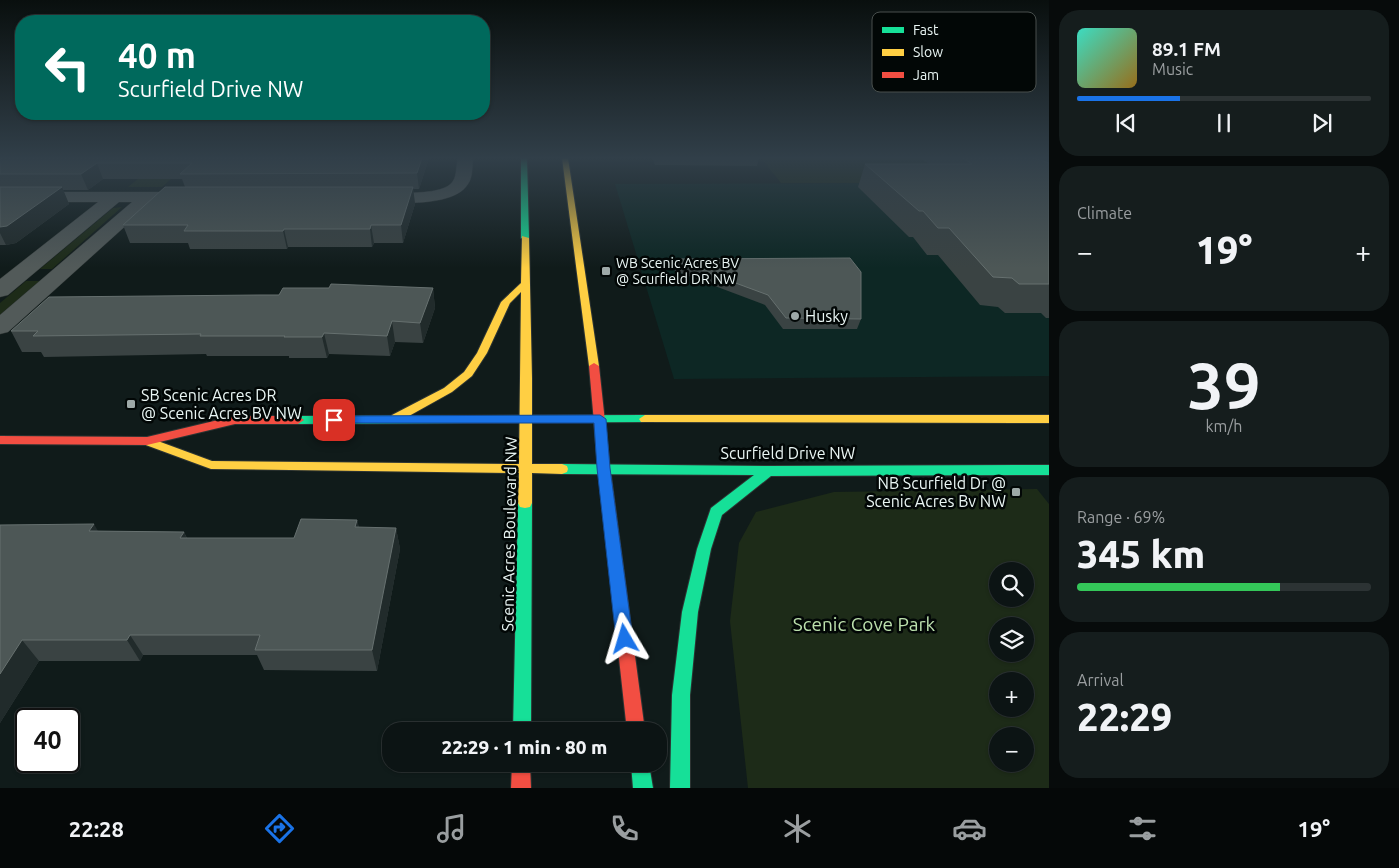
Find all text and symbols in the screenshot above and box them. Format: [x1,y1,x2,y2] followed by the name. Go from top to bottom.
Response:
[872,12,1036,92] legend
[913,22,939,38] text: Fast
[35,35,100,100] icon: left
[118,35,196,75] text: 40 m
[1152,38,1221,60] text: 89.1 FM
[913,44,943,60] text: Slow
[1152,60,1193,78] text: Music
[913,67,939,83] text: Jam
[118,76,303,101] text: Scurfield Drive NW
[1112,109,1140,137] icon: previous
[1210,109,1238,137] icon: pause
[1308,109,1336,137] icon: next
[1077,204,1132,222] text: Climate
[1196,229,1252,271] text: 19°
[1077,236,1093,267] text: −
[1355,236,1371,267] text: +
[616,255,739,287] place label: WB Scenic Acres BV @ Scurfield DR NW
[600,265,612,277] marker: WB Scenic Acres BV @ Scurfield DR NW
[805,307,848,325] place label: Husky
[789,310,801,322] marker: Husky
[1187,348,1261,421] text: 39
[141,386,302,422] place label: SB Scenic Acres DR @ Scenic Acres BV NW
[125,398,137,410] marker: SB Scenic Acres DR @ Scenic Acres BV NW
[313,399,355,441] pin
[320,406,348,434] icon: arrive
[1206,417,1242,435] text: km/h
[498,436,520,632] street label: Scenic Acres Boulevard NW
[721,444,856,462] street label: Scurfield Drive NW
[866,474,1006,510] place label: NB Scurfield Dr @ Scenic Acres Bv NW
[1010,486,1022,498] marker: NB Scurfield Dr @ Scenic Acres Bv NW
[1077,508,1165,526] text: Range · 69%
[1077,533,1205,575] text: 345 km
[989,562,1034,772] map controls
[989,562,1034,607] button: search
[598,612,650,664] position arrow
[793,613,936,635] park label: Scenic Cove Park
[989,617,1034,662] button: layers
[1077,671,1124,689] text: Arrival
[989,672,1034,717] button: +
[1077,696,1172,738] text: 22:29
[15,708,80,773] speed limit sign: 40
[989,727,1034,772] button: −
[442,736,607,758] text: 22:29 · 1 min · 80 m
[262,811,297,846] icon: directions
[434,811,469,846] icon: music
[607,811,642,846] icon: phone
[780,811,815,846] icon: climate
[952,811,987,846] icon: car
[1125,811,1160,846] icon: filters
[69,816,124,841] text: 22:28
[1297,816,1330,841] text: 19°

